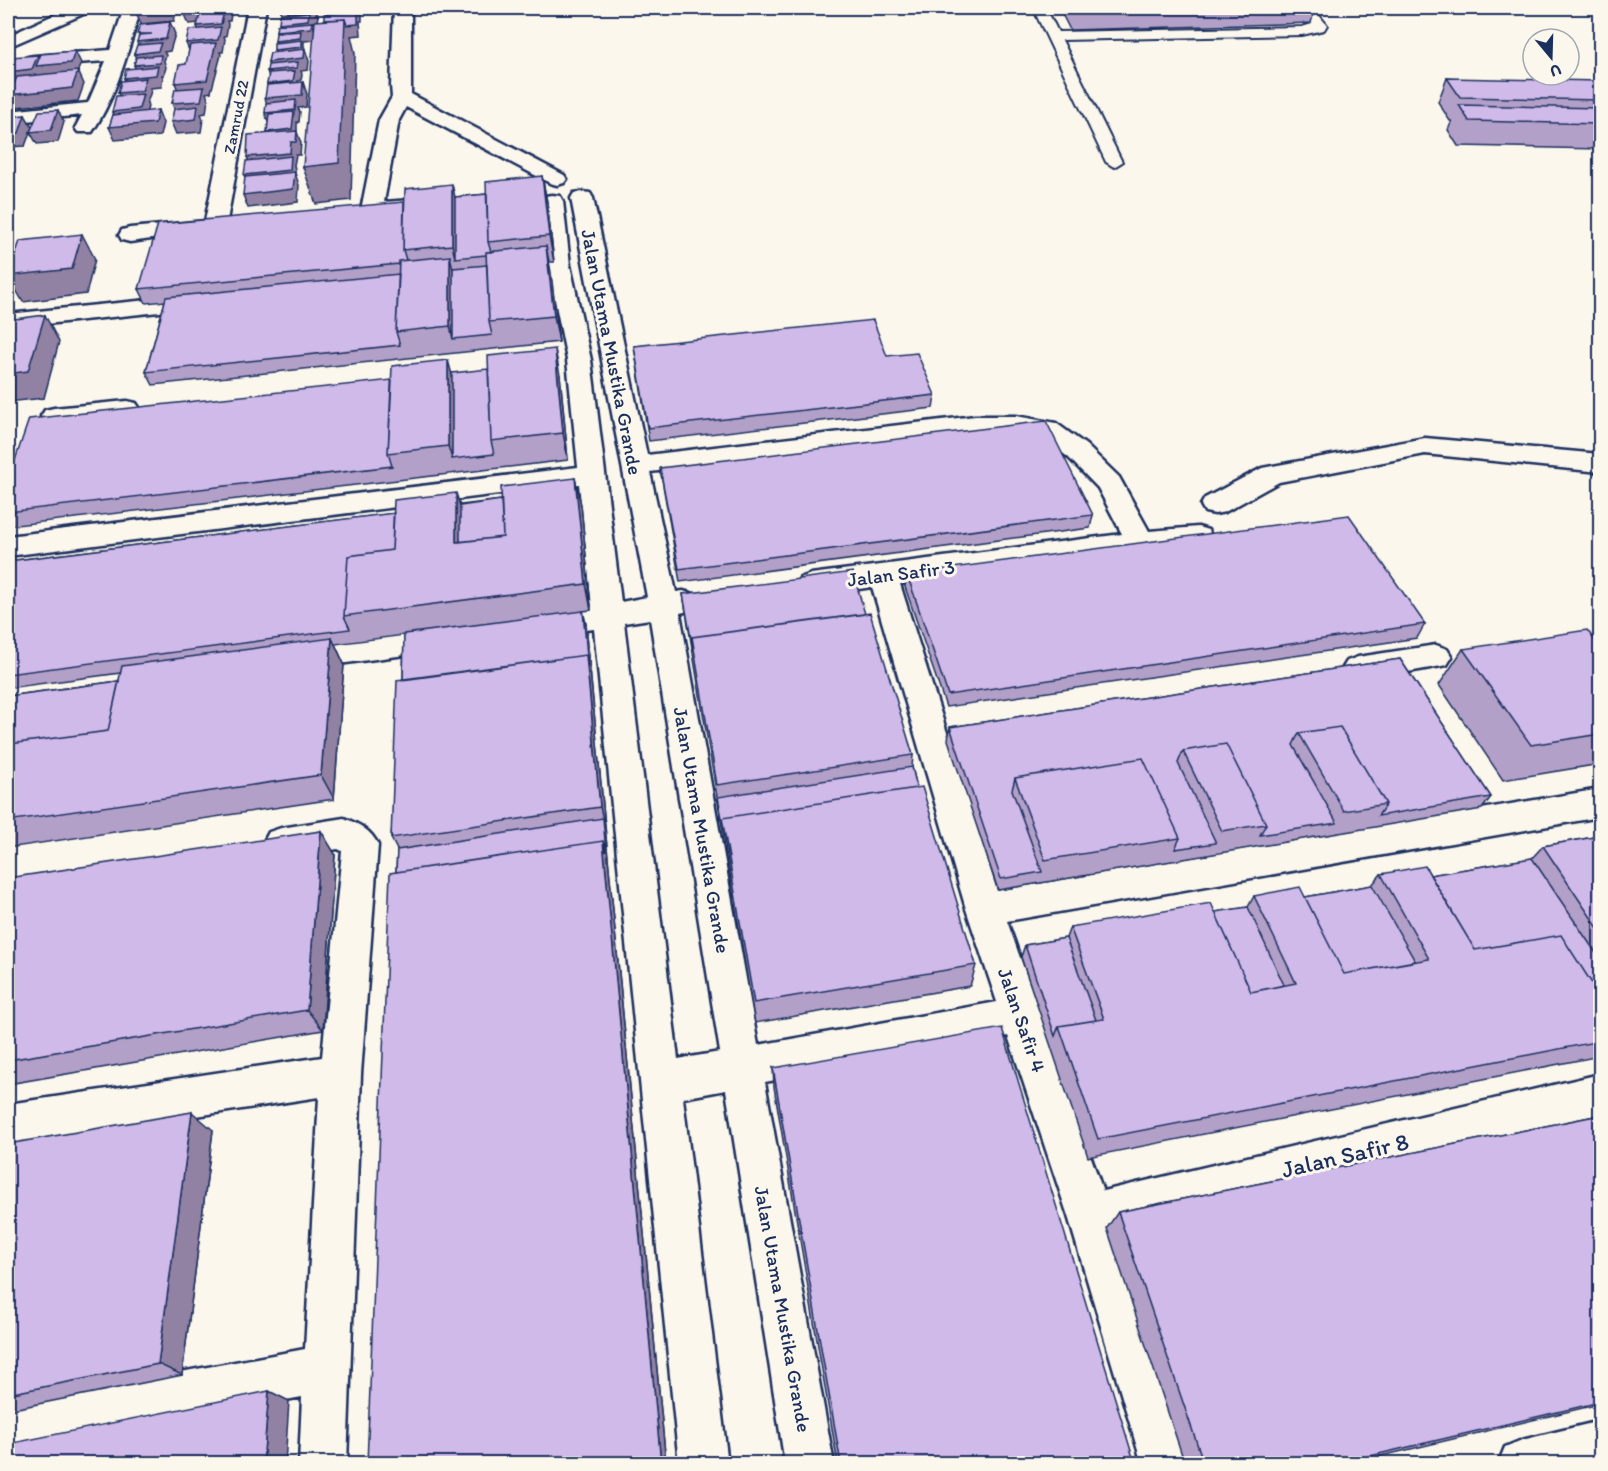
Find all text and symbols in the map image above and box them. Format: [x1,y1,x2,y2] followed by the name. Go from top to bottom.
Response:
[1521,27,1581,87] north arrow
[1548,60,1564,81] text: U
[220,78,253,156] street label: Zamrud 22
[576,227,648,477] street label: Jalan Utama Mustika Grande
[846,554,956,591] street label: Jalan Safir 3
[668,705,736,955] street label: Jalan Utama Mustika Grande
[993,964,1051,1076] street label: Jalan Safir 4
[1279,1126,1411,1184] street label: Jalan Safir 8
[749,1184,817,1434] street label: Jalan Utama Mustika Grande

